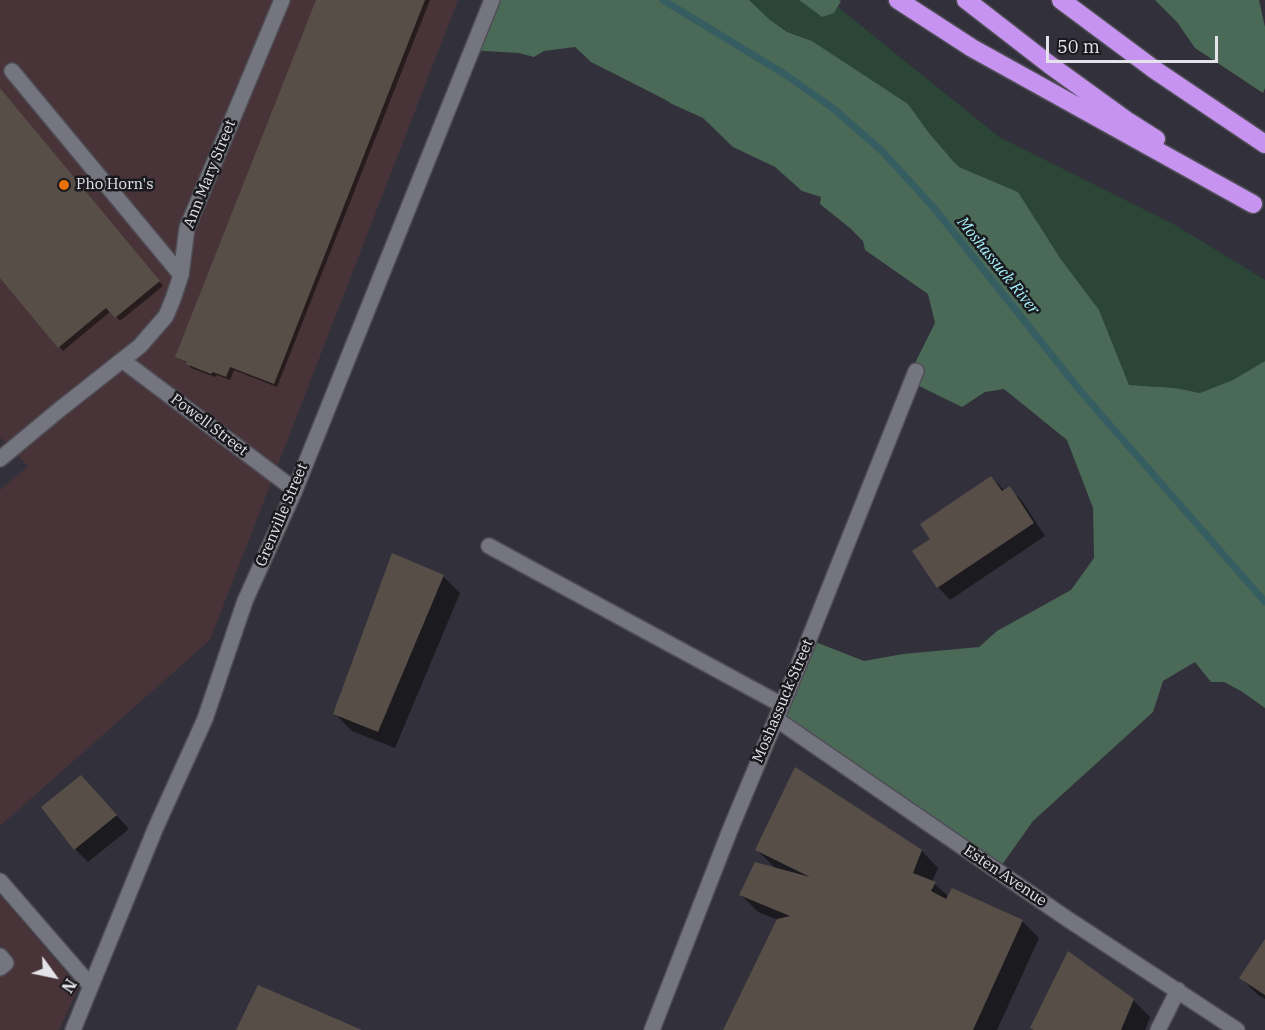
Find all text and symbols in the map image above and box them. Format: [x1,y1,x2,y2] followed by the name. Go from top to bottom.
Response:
[1049,24,1222,62] scale bar
[1057,35,1100,58] text: 50 m
[180,117,240,231] street label: Ann Mary Street
[76,176,154,194] place label: Pho Horn's
[57,178,71,192] marker: Pho Horn's
[953,213,1043,319] water label: Moshassuck River
[167,390,251,460] street label: Powell Street
[252,461,312,569] street label: Grenville Street
[749,637,817,765] street label: Moshassuck Street
[960,842,1050,910] street label: Esten Avenue
[24,946,84,1006] north arrow
[57,975,81,997] text: N

